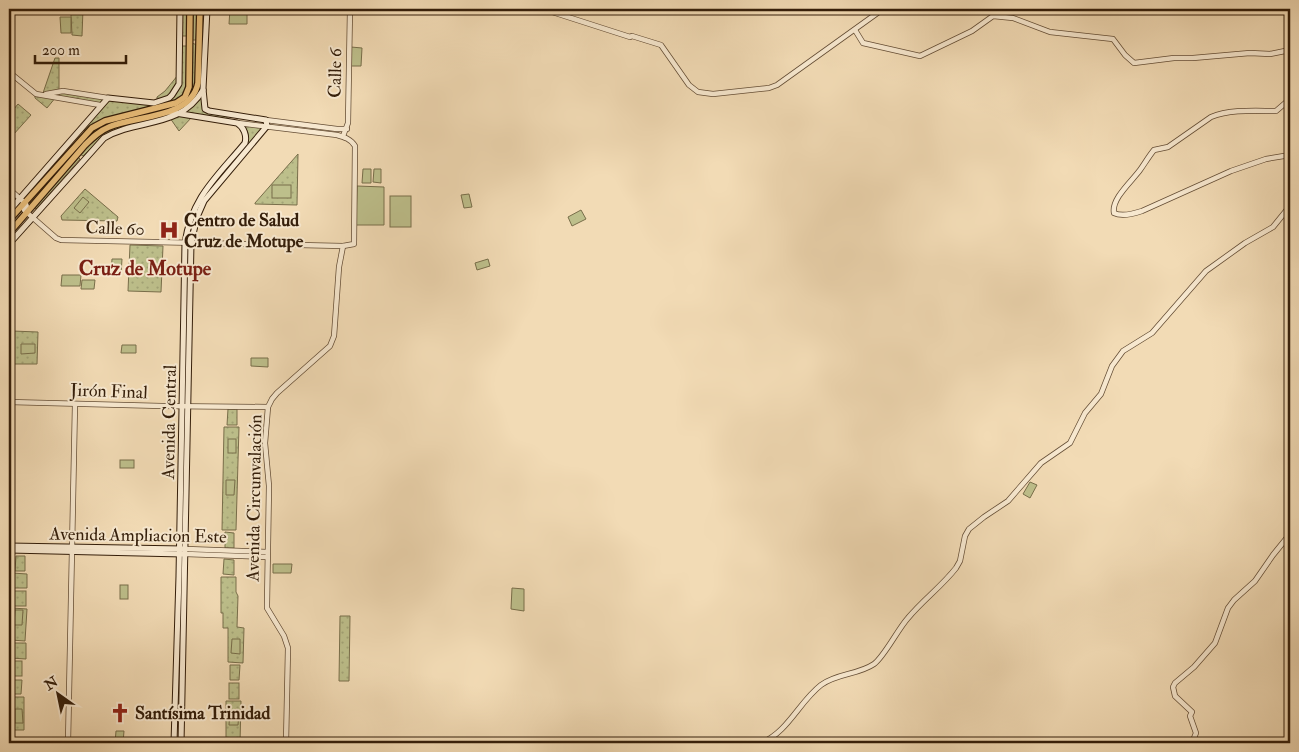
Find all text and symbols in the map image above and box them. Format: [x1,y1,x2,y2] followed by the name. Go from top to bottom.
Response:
[35,32,126,64] scale bar
[42,41,80,60] text: 200 m
[324,47,347,98] street label: Calle 6
[184,209,304,253] place label: Centro de Salud Cruz de Motupe
[85,216,145,241] street label: Calle 60
[158,219,180,241] hospital icon: Centro de Salud Cruz de Motupe
[79,256,212,282] district label: Cruz de Motupe
[157,364,182,480] street label: Avenida Central
[69,379,149,404] street label: Jirón Final
[242,414,267,583] street label: Avenida Circunvalación
[48,522,227,549] street label: Avenida Ampliacion Este
[32,670,82,720] north arrow
[40,673,61,695] text: N
[109,702,131,724] church icon: Santísima Trinidad
[135,702,270,725] place label: Santísima Trinidad

